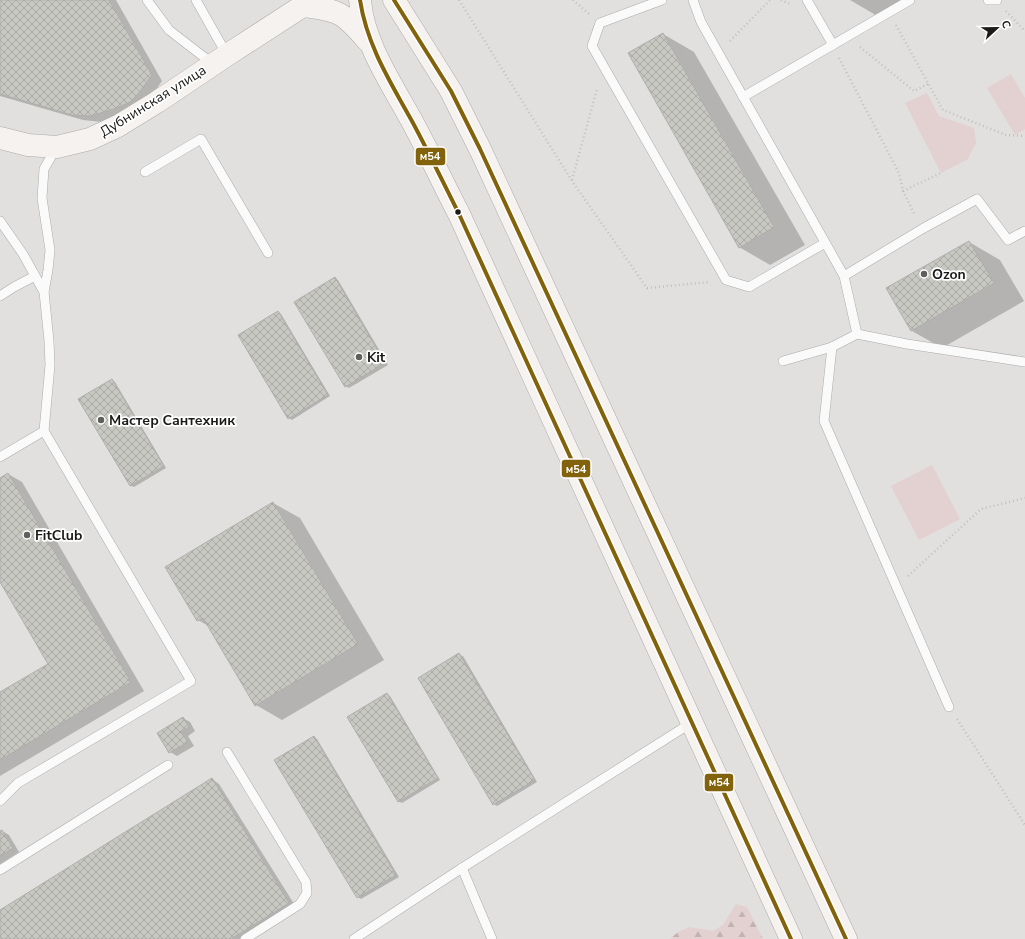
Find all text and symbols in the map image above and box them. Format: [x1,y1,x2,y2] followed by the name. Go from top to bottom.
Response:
[977,8,1017,48] north arrow
[997,18,1014,31] text: С
[96,61,210,141] street label: Дубнинская улица
[415,147,446,166] line badge: м54
[420,149,441,164] text: м54
[453,207,463,217] unlabelled marker
[932,265,966,284] place label: Ozon
[919,269,929,279] marker: Ozon
[367,348,386,367] place label: Kit
[354,352,364,362] marker: Kit
[109,411,235,430] place label: Мастер Сантехник
[96,415,106,425] marker: Мастер Сантехник
[561,459,591,478] line badge: м54
[566,462,587,477] text: м54
[35,526,82,545] place label: FitClub
[22,530,32,540] marker: FitClub
[704,773,734,792] line badge: м54
[709,775,730,790] text: м54

